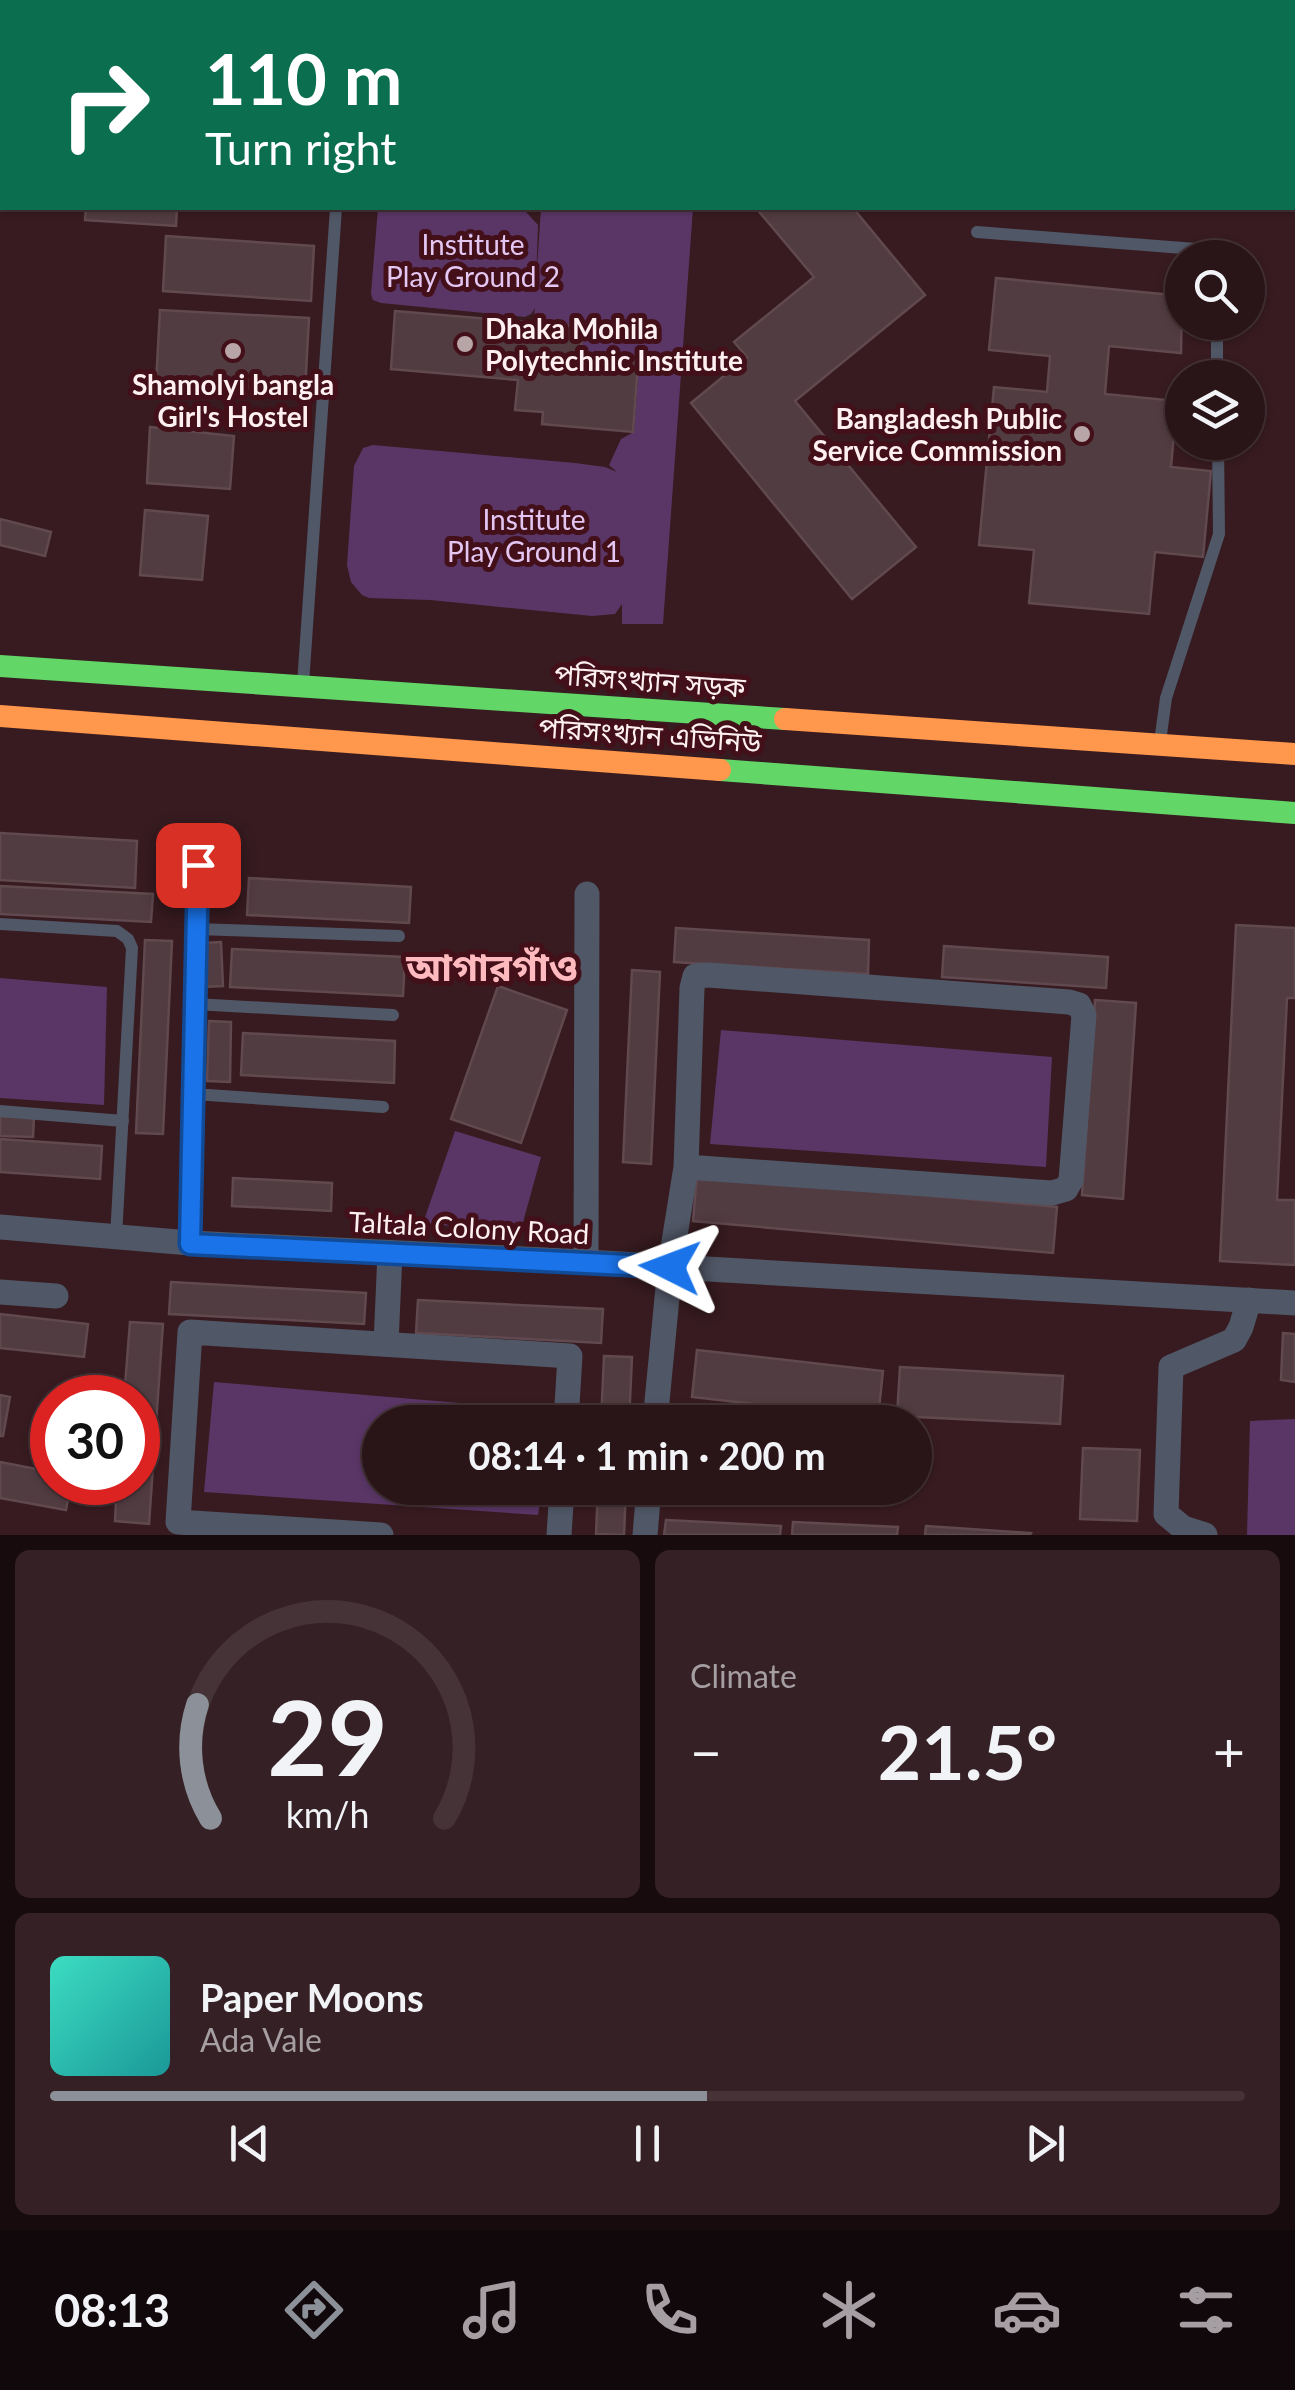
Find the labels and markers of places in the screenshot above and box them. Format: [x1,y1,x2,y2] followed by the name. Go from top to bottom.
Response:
[485,311,743,377] place label: Dhaka Mohila Polytechnic Institute
[454,333,476,355] marker: Dhaka Mohila Polytechnic Institute
[222,340,244,362] marker: Shamolyi bangla Girl's Hostel
[132,367,334,433] place label: Shamolyi bangla Girl's Hostel
[812,401,1063,467] place label: Bangladesh Public Service Commission
[1071,423,1093,445] marker: Bangladesh Public Service Commission
[156,823,241,908] pin

